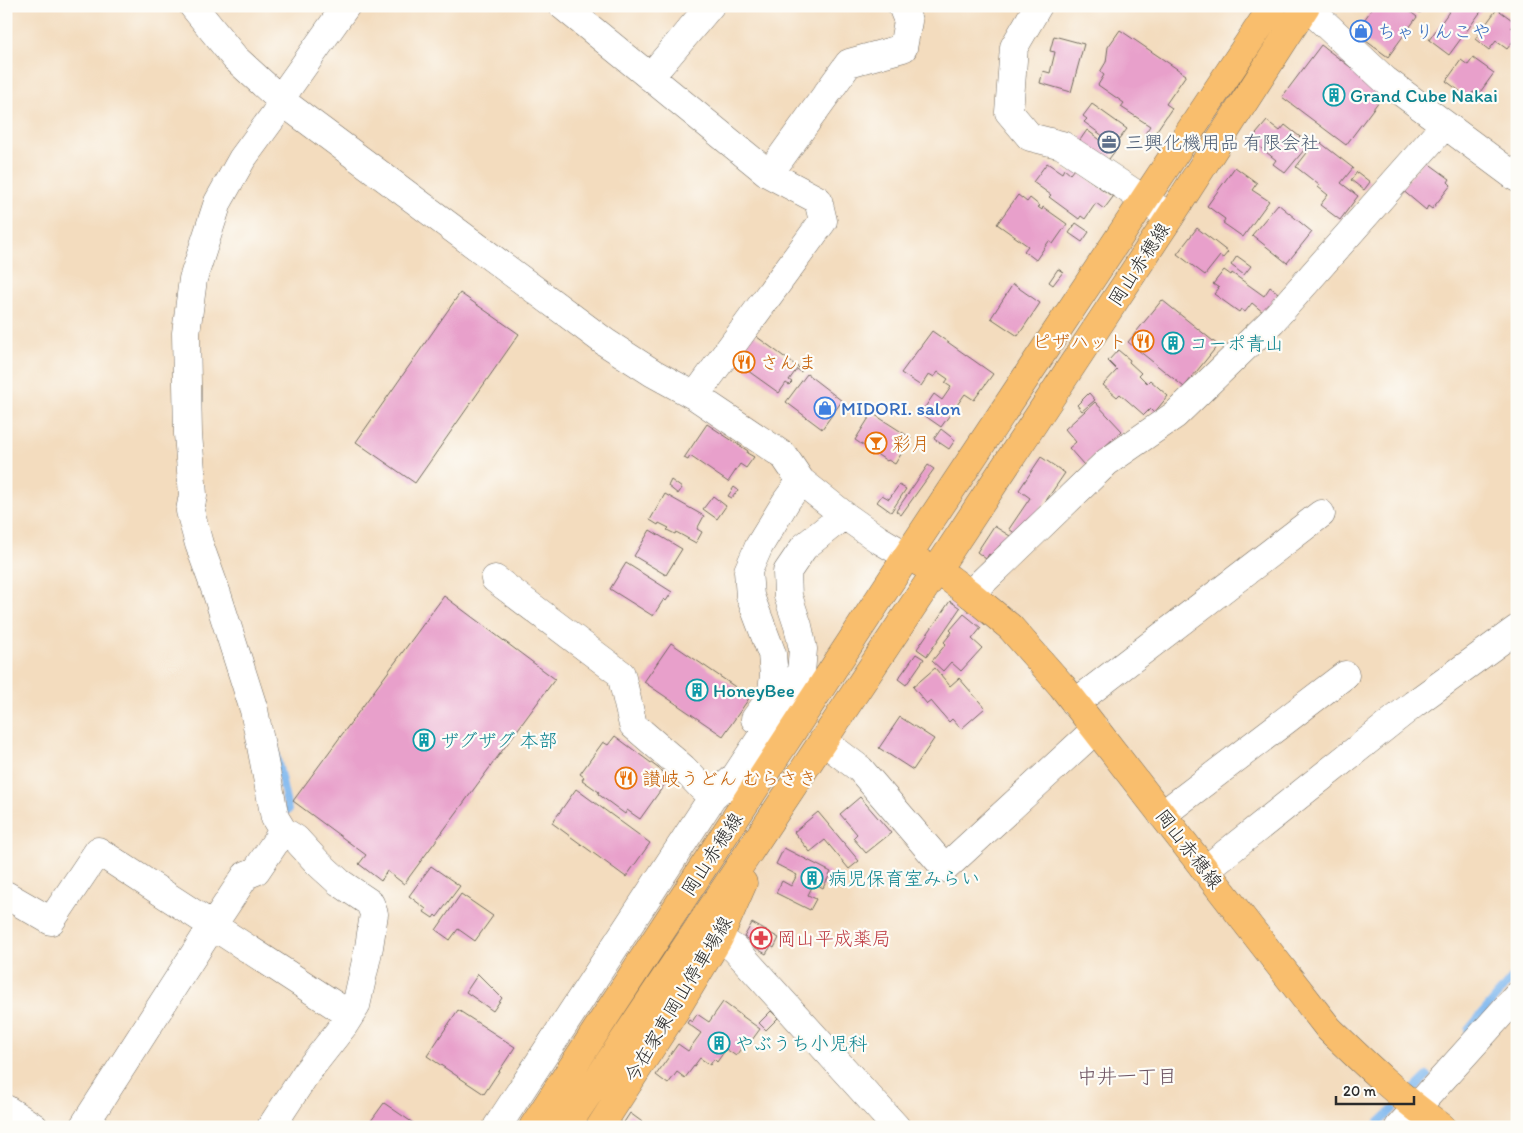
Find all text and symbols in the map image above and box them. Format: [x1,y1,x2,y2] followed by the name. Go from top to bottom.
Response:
[1349,19,1373,43] shop icon: ちゃりんこや
[1377,20,1491,43] place label: ちゃりんこや
[1322,83,1346,107] building icon: Grand Cube Nakai
[1350,84,1498,107] place label: Grand Cube Nakai
[1097,130,1121,154] office icon: 三興化機用品 有限会社
[1125,131,1319,154] place label: 三興化機用品 有限会社
[1103,218,1175,310] street label: 岡山赤穂線
[1131,329,1155,353] restaurant icon: ピザハット
[1032,330,1127,353] place label: ピザハット
[1161,331,1185,355] building icon: コーポ青山
[1189,332,1284,355] place label: コーポ青山
[732,350,756,374] restaurant icon: さんま
[760,351,817,374] place label: さんま
[813,396,837,420] shop icon: MIDORI. salon
[841,397,961,420] place label: MIDORI. salon
[864,431,888,455] bar icon: 彩月
[892,432,930,455] place label: 彩月
[685,678,709,702] building icon: HoneyBee
[713,679,795,702] place label: HoneyBee
[412,728,436,752] building icon: ザグザグ 本部
[440,729,558,752] place label: ザグザグ 本部
[614,766,638,790] restaurant icon: 讃岐うどん むらさき
[642,767,817,790] place label: 讃岐うどん むらさき
[1151,804,1227,894] street label: 岡山赤穂線
[676,808,748,900] street label: 岡山赤穂線
[800,866,824,890] building icon: 病児保育室みらい
[828,867,980,890] place label: 病児保育室みらい
[619,912,737,1086] street label: 今在家東岡山停車場線
[749,926,773,950] pharmacy icon: 岡山平成薬局
[777,927,891,950] place label: 岡山平成薬局
[707,1031,731,1055] building icon: やぶうち小児科
[735,1032,867,1055] place label: やぶうち小児科
[1077,1064,1177,1088] district label: 中井一丁目
[1336,1073,1413,1105] scale bar
[1343,1082,1377,1100] text: 20 m

